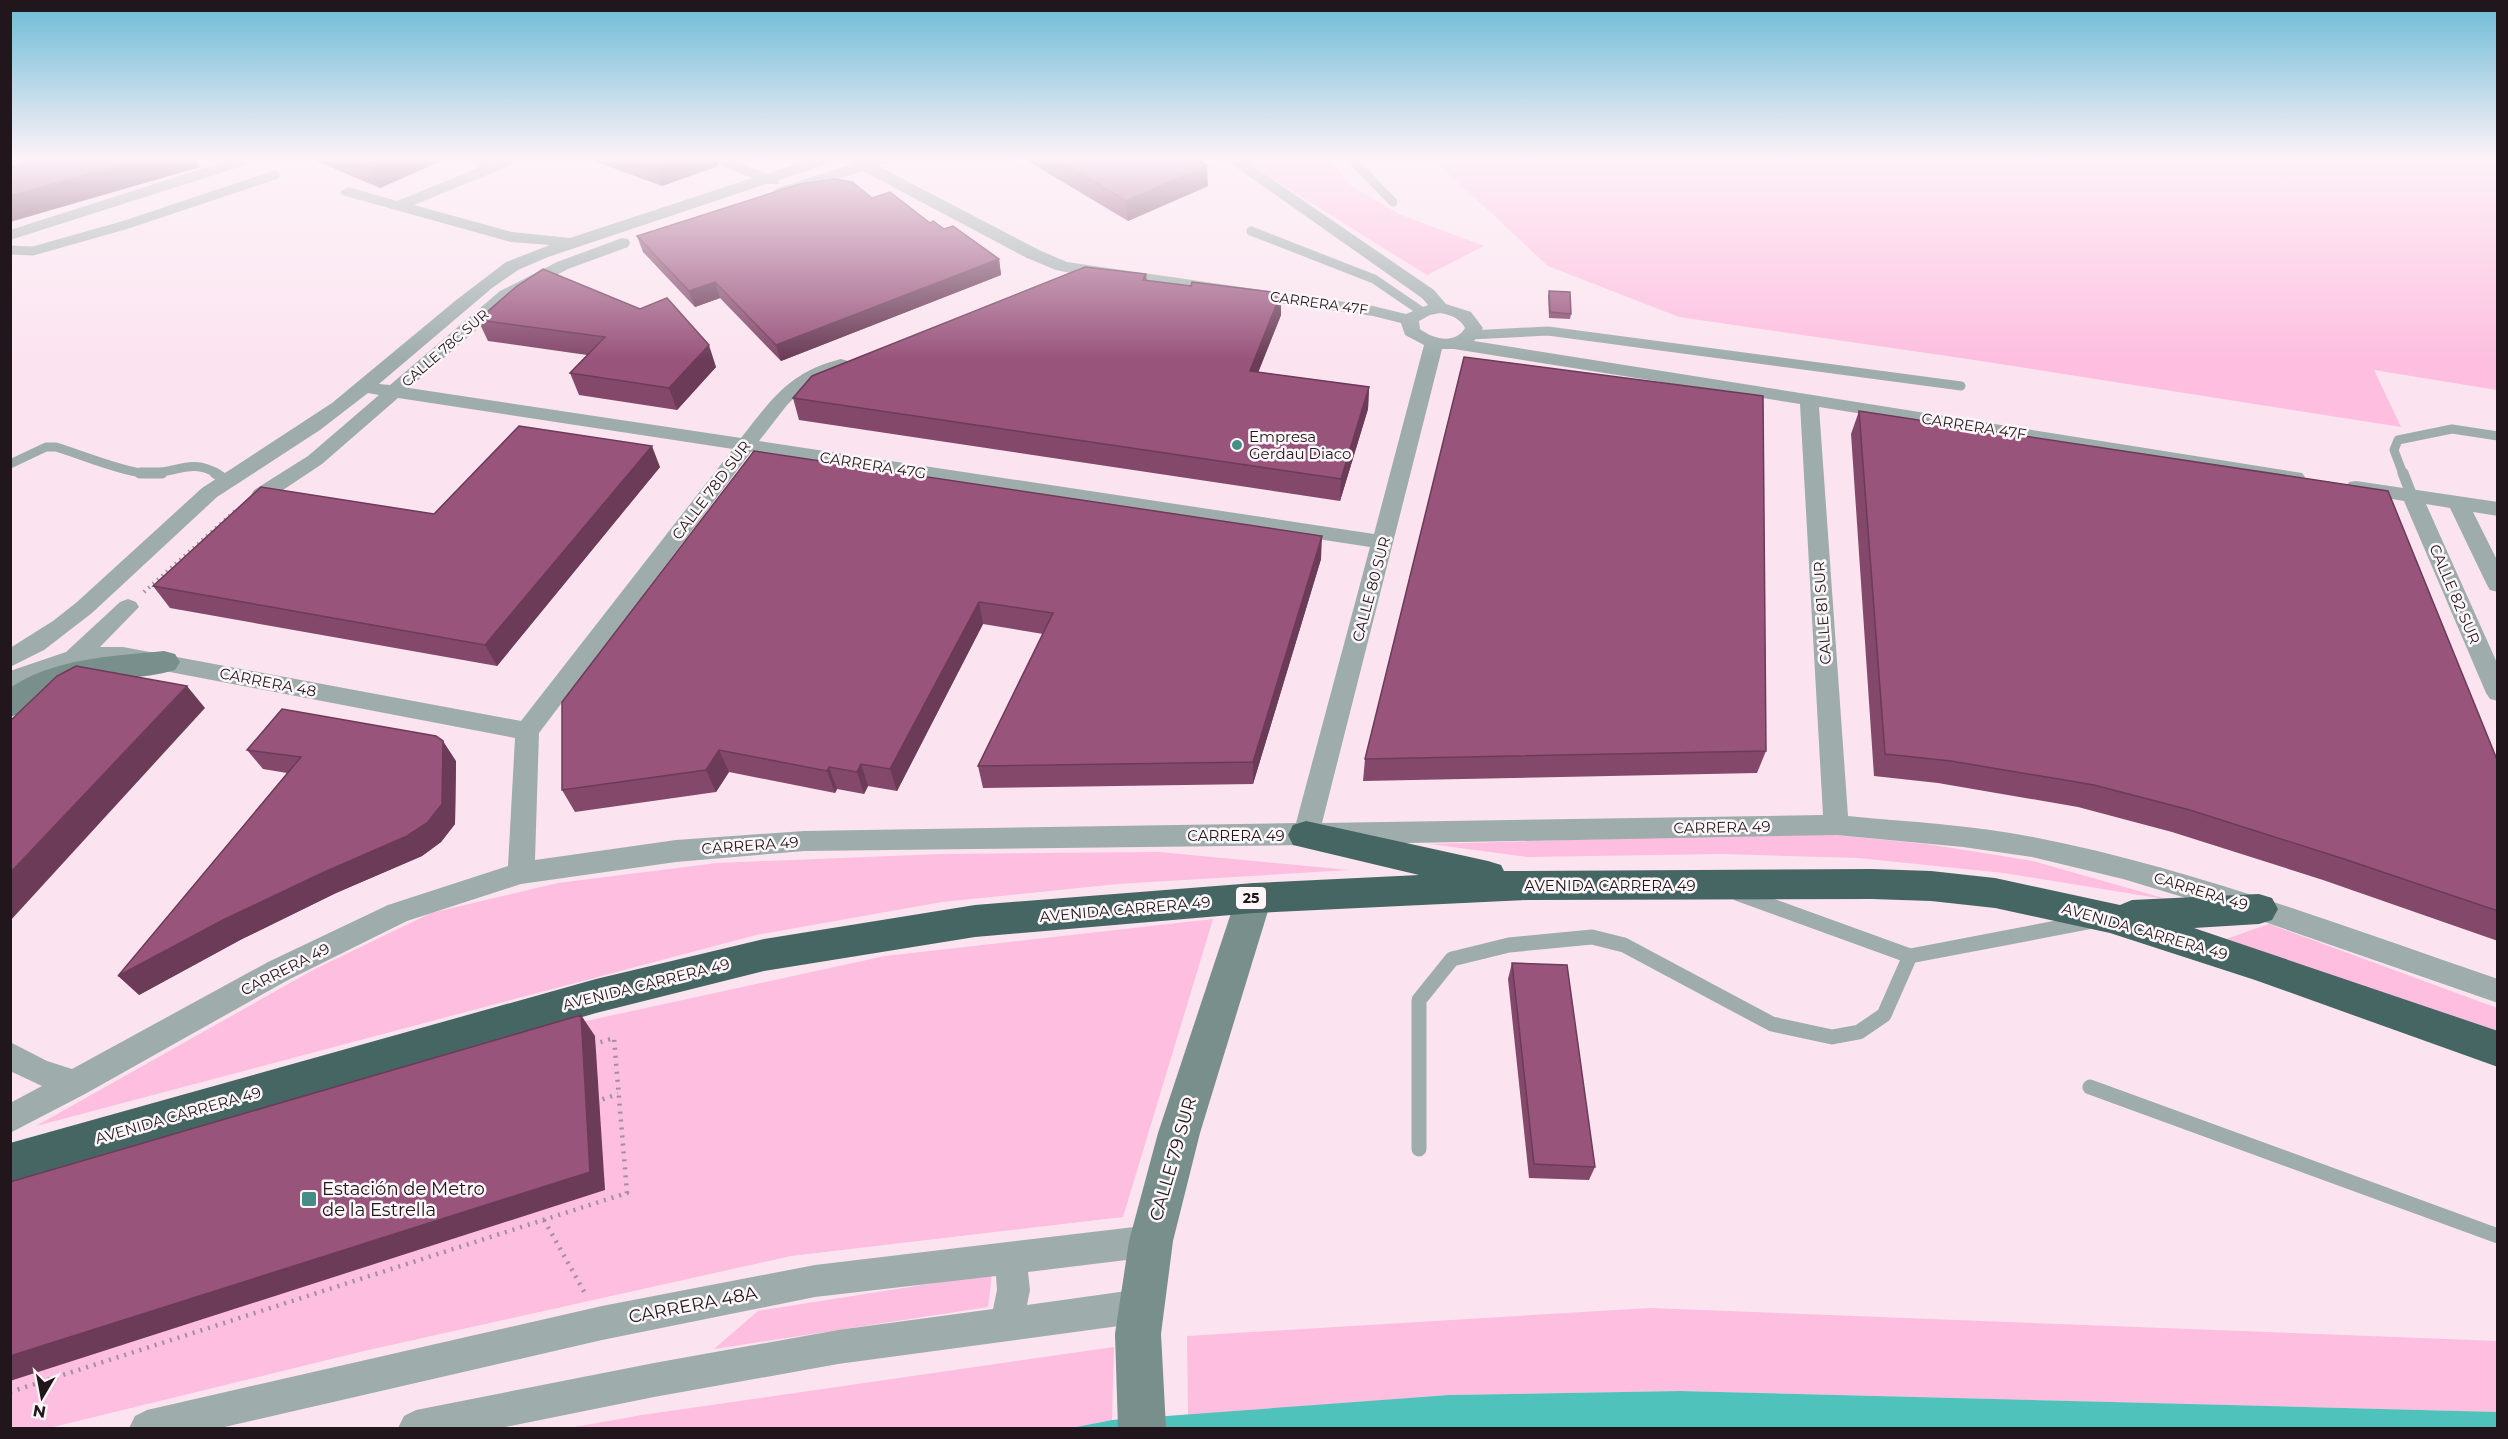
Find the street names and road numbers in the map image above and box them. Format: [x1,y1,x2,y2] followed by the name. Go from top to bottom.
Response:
[1269,287,1369,319] street label: CARRERA 47F
[398,305,492,391] street label: CALLE 78C SUR
[1920,408,2028,444] street label: CARRERA 47F
[668,437,755,543] street label: CALLE 78D SUR
[818,447,928,483] street label: CARRERA 47G
[1348,534,1394,644] street label: CALLE 80 SUR
[2425,541,2485,647] street label: CALLE 82 SUR
[1809,560,1835,665] street label: CALLE 81 SUR
[218,663,318,701] street label: CARRERA 48
[1673,817,1771,837] street label: CARRERA 49
[1187,826,1285,845] street label: CARRERA 49
[701,832,799,858] street label: CARRERA 49
[2152,868,2250,914] street label: CARRERA 49
[1524,876,1696,895] street label: AVENIDA CARRERA 49
[1236,887,1266,909] road number: 25
[1039,892,1211,926] street label: AVENIDA CARRERA 49
[2060,898,2230,964] street label: AVENIDA CARRERA 49
[237,938,333,1000] street label: CARRERA 49
[561,954,731,1014] street label: AVENIDA CARRERA 49
[93,1082,263,1148] street label: AVENIDA CARRERA 49
[1145,1094,1201,1224] street label: CALLE 79 SUR
[627,1282,759,1328] street label: CARRERA 48A

